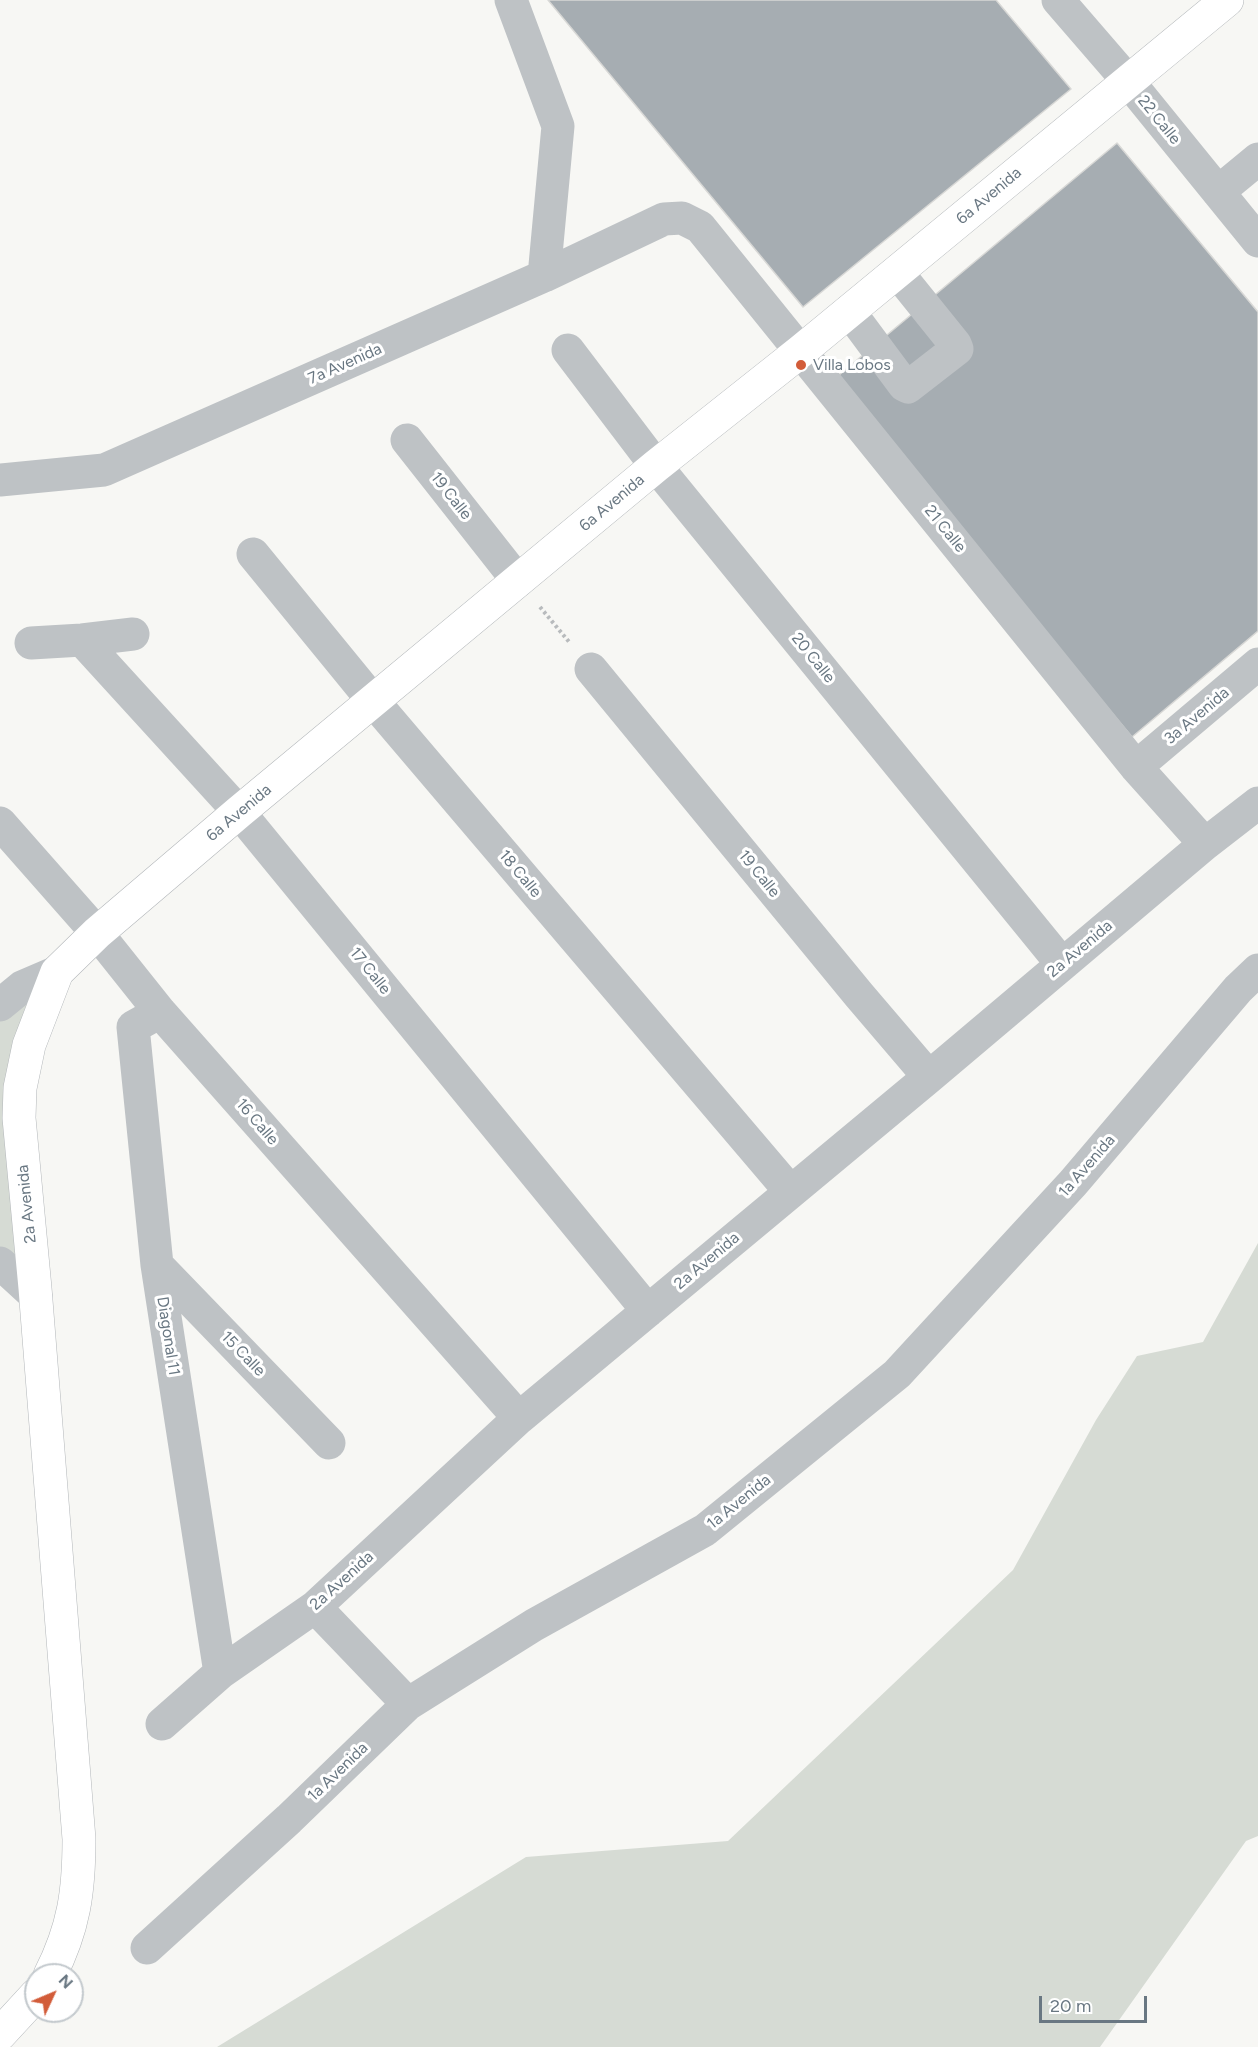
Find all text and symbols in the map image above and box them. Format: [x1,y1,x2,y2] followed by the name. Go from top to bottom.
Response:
[1134,92,1184,148] street label: 22 Calle
[953,163,1025,229] street label: 6a Avenida
[305,339,385,389] street label: 7a Avenida
[813,355,891,375] place label: Villa Lobos
[794,358,808,372] marker: Villa Lobos
[426,468,476,524] street label: 19 Calle
[576,470,648,536] street label: 6a Avenida
[920,502,970,556] street label: 21 Calle
[787,629,839,687] street label: 20 Calle
[1161,683,1233,749] street label: 3a Avenida
[203,780,275,846] street label: 6a Avenida
[495,846,545,902] street label: 18 Calle
[734,847,784,901] street label: 19 Calle
[1044,916,1116,982] street label: 2a Avenida
[345,944,395,998] street label: 17 Calle
[232,1095,282,1149] street label: 16 Calle
[1055,1131,1119,1201] street label: 1a Avenida
[13,1164,41,1244] street label: 2a Avenida
[671,1228,743,1294] street label: 2a Avenida
[152,1295,184,1377] street label: Diagonal 11
[217,1327,269,1381] street label: 15 Calle
[703,1470,775,1534] street label: 1a Avenida
[306,1548,378,1614] street label: 2a Avenida
[304,1739,372,1805] street label: 1a Avenida
[24,1963,84,2023] north arrow
[55,1970,77,1993] text: N
[1042,1984,1150,2022] scale bar
[1050,1995,1091,2017] text: 20 m

